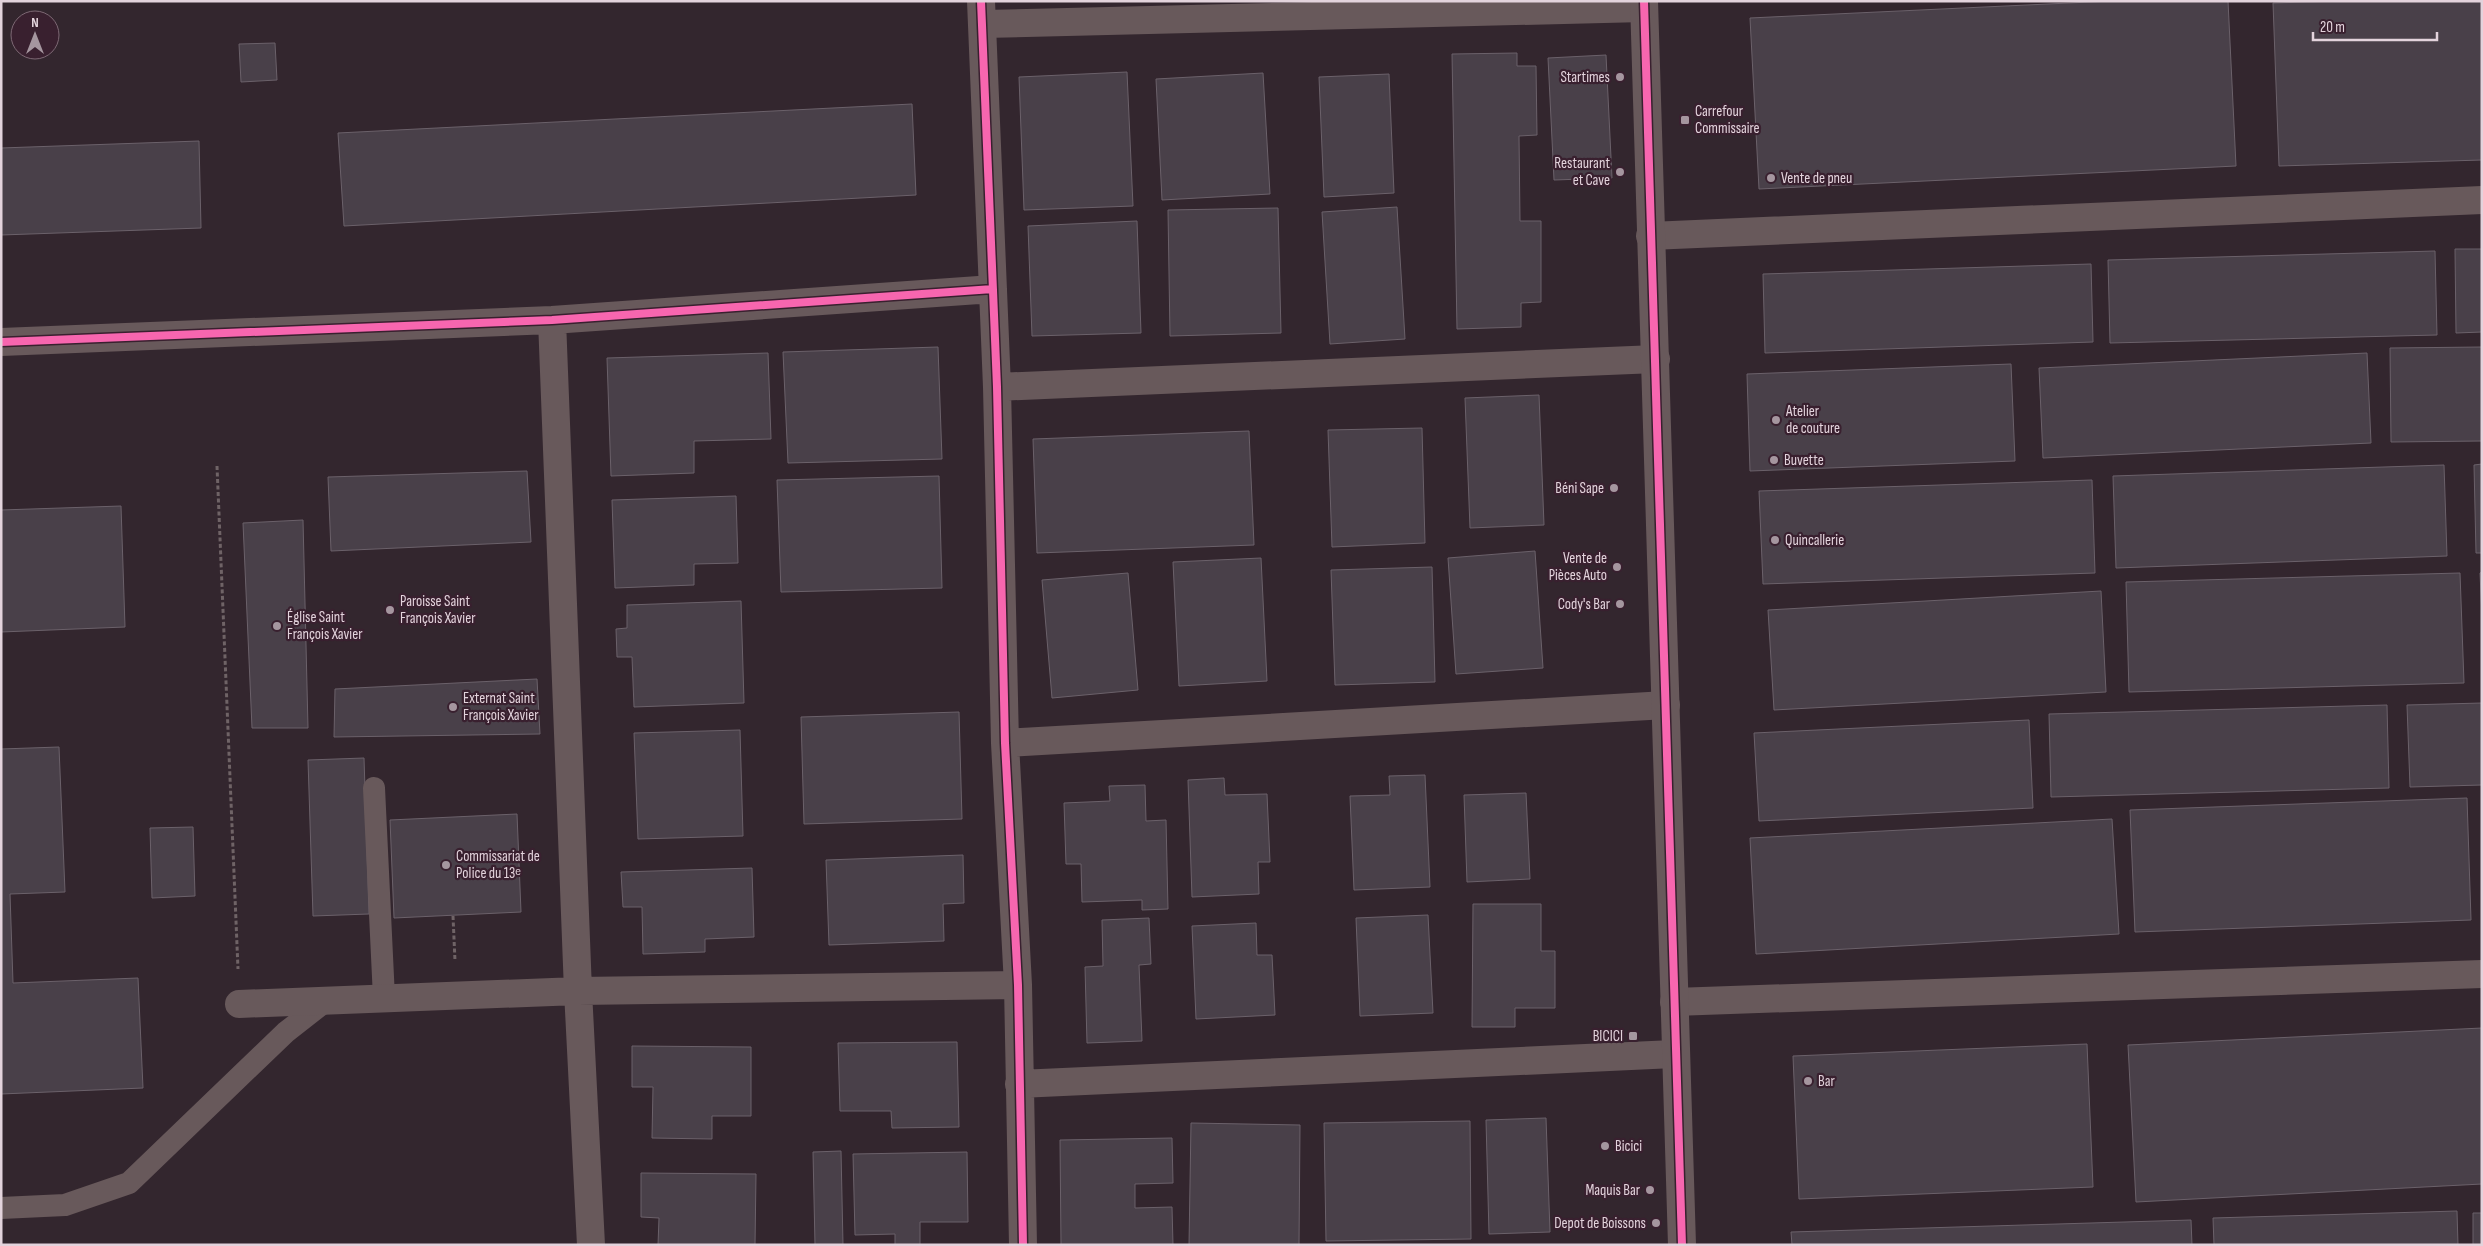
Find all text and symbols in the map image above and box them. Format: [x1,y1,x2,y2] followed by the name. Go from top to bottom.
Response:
[10,10,60,60] north arrow
[2313,10,2437,42] scale bar
[31,14,39,31] text: N
[2320,18,2345,37] text: 20 m
[1560,68,1610,87] place label: Startimes
[1614,71,1626,83] marker: Startimes
[1695,102,1760,138] place label: Carrefour Commissaire
[1679,114,1691,126] marker: Carrefour Commissaire
[1554,154,1610,190] place label: Restaurant et Cave
[1614,166,1626,178] marker: Restaurant et Cave
[1781,169,1852,188] place label: Vente de pneu
[1765,172,1777,184] marker: Vente de pneu
[1785,402,1840,438] place label: Atelier de couture
[1770,414,1782,426] marker: Atelier de couture
[1784,451,1824,470] place label: Buvette
[1768,454,1780,466] marker: Buvette
[1555,479,1604,498] place label: Béni Sape
[1608,482,1620,494] marker: Béni Sape
[1785,531,1844,550] place label: Quincallerie
[1769,534,1781,546] marker: Quincallerie
[1549,549,1607,585] place label: Vente de Pièces Auto
[1611,561,1623,573] marker: Vente de Pièces Auto
[400,592,476,628] place label: Paroisse Saint François Xavier
[1558,595,1611,614] place label: Cody's Bar
[1614,598,1626,610] marker: Cody's Bar
[384,604,396,616] marker: Paroisse Saint François Xavier
[287,608,363,644] place label: Église Saint François Xavier
[271,620,283,632] marker: Église Saint François Xavier
[463,689,539,725] place label: Externat Saint François Xavier
[447,701,459,713] marker: Externat Saint François Xavier
[456,847,540,883] place label: Commissariat de Police du 13ᵉ
[440,859,452,871] marker: Commissariat de Police du 13ᵉ
[1593,1027,1623,1046] place label: BICICI
[1627,1030,1639,1042] marker: BICICI
[1818,1072,1835,1091] place label: Bar
[1802,1075,1814,1087] marker: Bar
[1615,1137,1642,1156] place label: Bicici
[1599,1140,1611,1152] marker: Bicici
[1585,1181,1641,1200] place label: Maquis Bar
[1644,1184,1656,1196] marker: Maquis Bar
[1554,1214,1646,1233] place label: Depot de Boissons
[1650,1217,1662,1229] marker: Depot de Boissons

